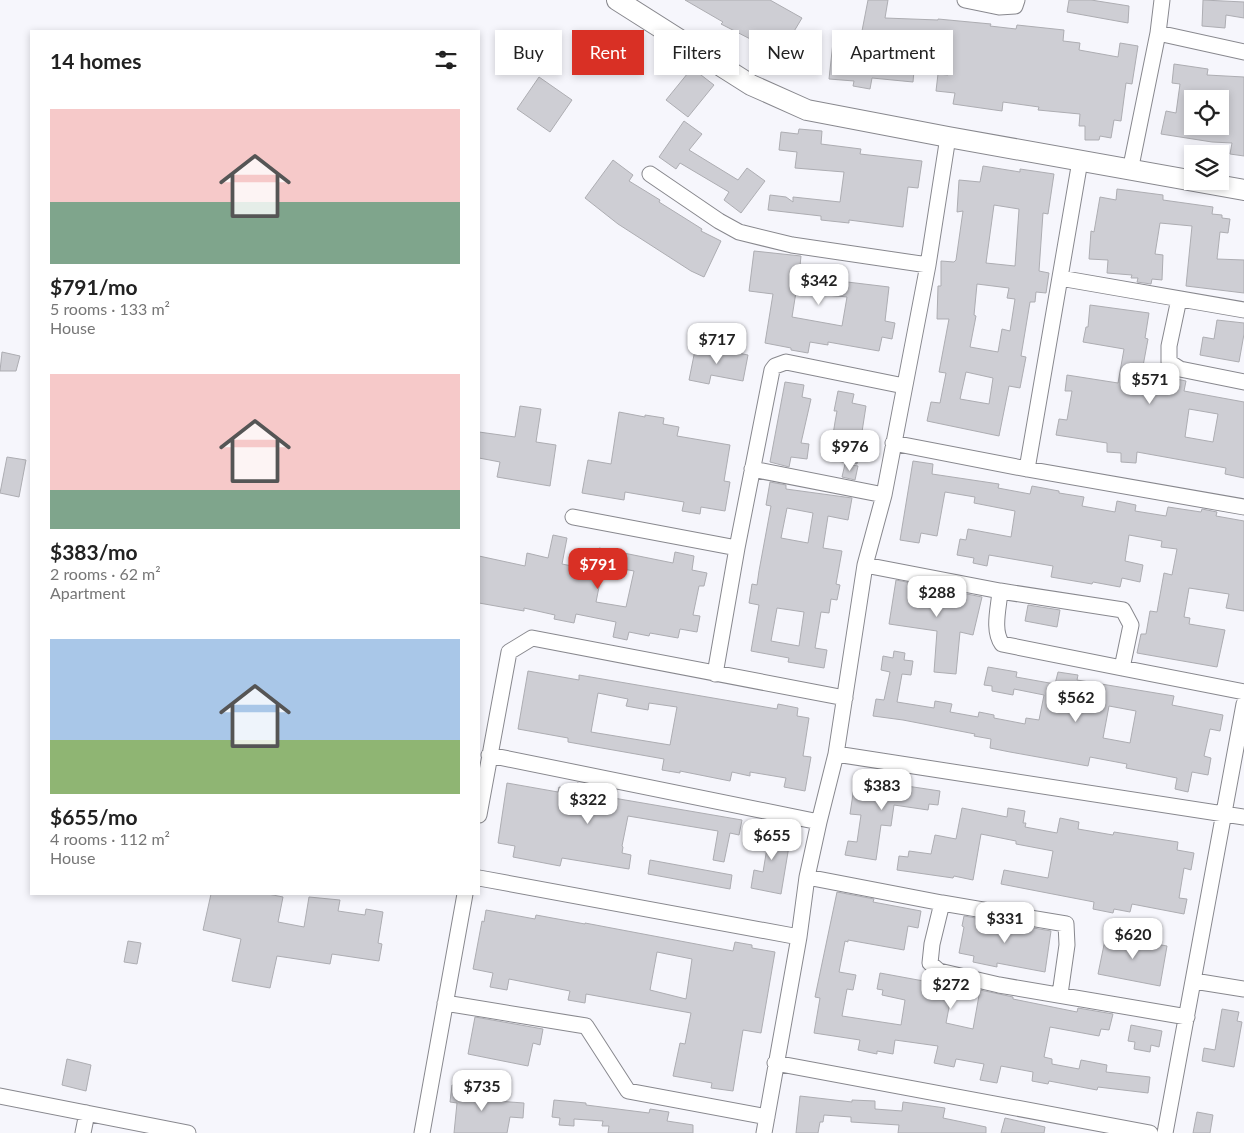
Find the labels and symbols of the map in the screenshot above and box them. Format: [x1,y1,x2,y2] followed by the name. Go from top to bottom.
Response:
[789,264,849,306] pin: $342
[687,322,747,365] pin: $717
[1120,362,1180,405] pin: $571
[820,430,880,472] pin: $976
[568,548,628,590] pin: $791
[907,576,967,618] pin: $288
[1046,680,1106,723] pin: $562
[852,768,912,811] pin: $383
[558,782,618,825] pin: $322
[742,818,802,861] pin: $655
[975,902,1035,944] pin: $331
[1103,918,1163,960] pin: $620
[921,968,981,1010] pin: $272
[452,1070,512,1112] pin: $735

